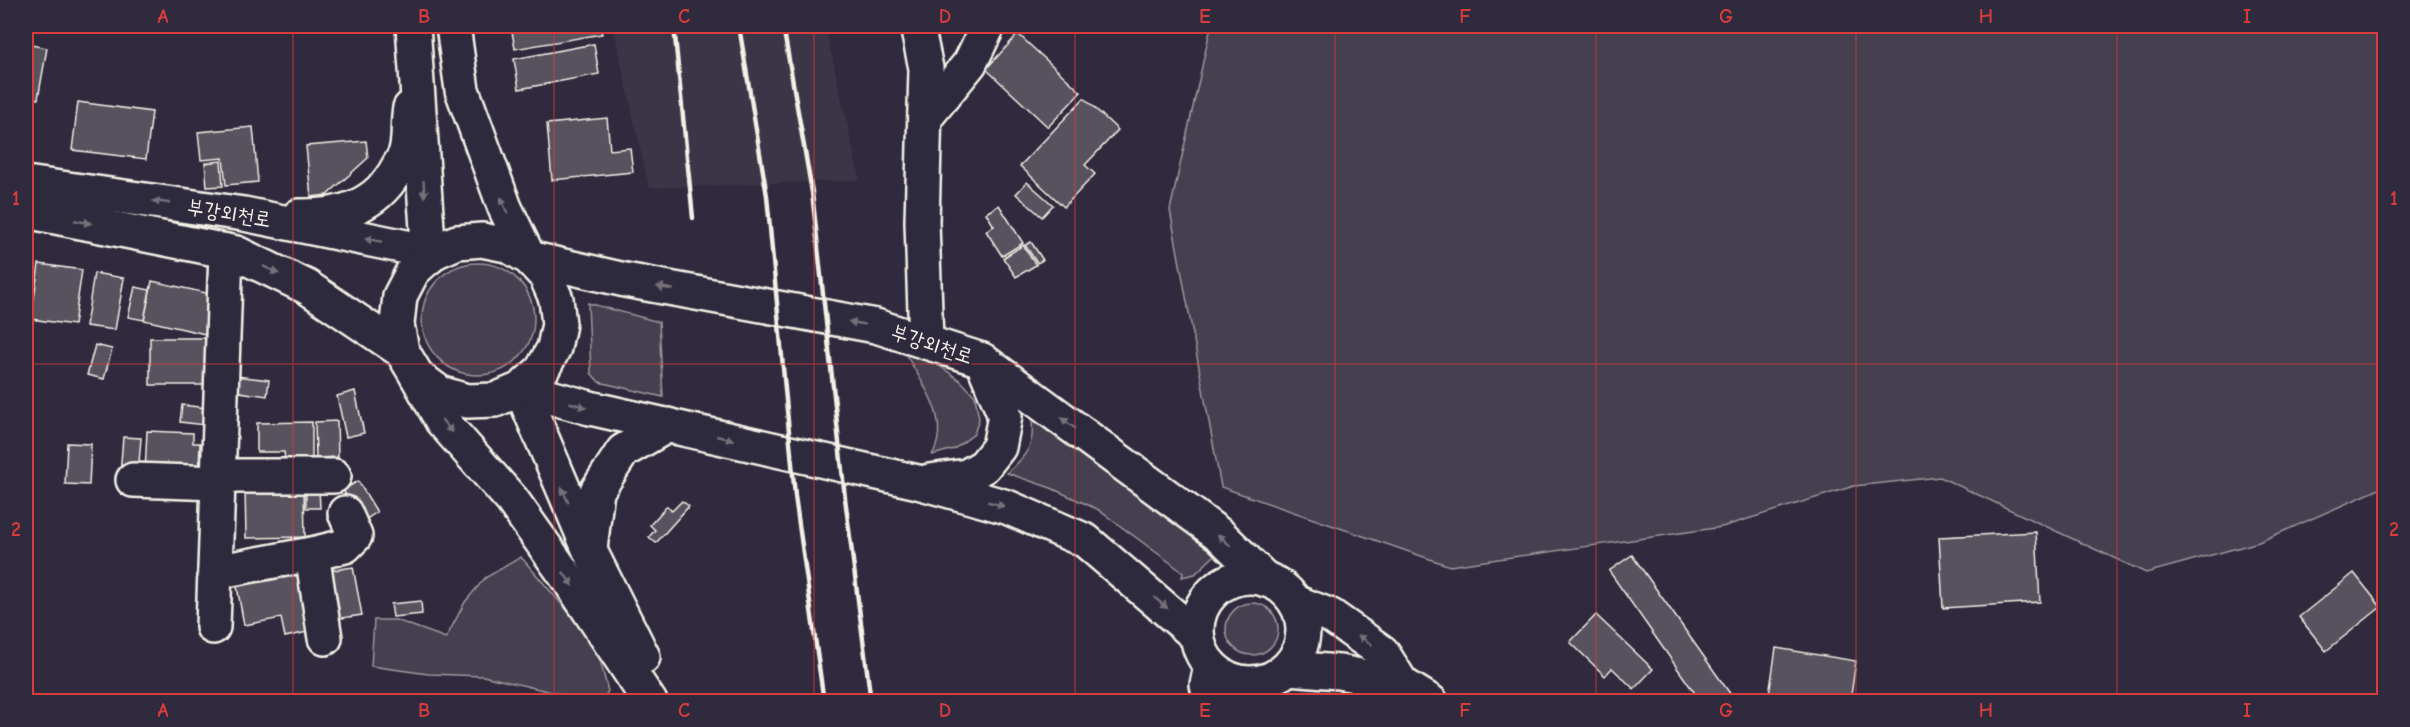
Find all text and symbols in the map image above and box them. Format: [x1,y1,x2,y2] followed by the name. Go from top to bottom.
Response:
[157,5,169,28] text: A
[418,5,430,28] text: B
[678,5,690,28] text: C
[939,5,951,28] text: D
[1199,5,1211,28] text: E
[1459,5,1471,28] text: F
[1719,5,1733,28] text: G
[1979,5,1993,28] text: H
[2243,5,2251,28] text: I
[420,179,429,198] one-way arrow
[12,187,20,210] text: 1
[2390,187,2398,210] text: 1
[185,195,273,231] street label: 부강외천로
[499,195,509,213] one-way arrow
[151,198,170,207] one-way arrow
[74,218,93,227] one-way arrow
[364,235,383,244] one-way arrow
[262,265,279,274] one-way arrow
[656,283,675,292] one-way arrow
[847,318,866,327] one-way arrow
[888,320,976,368] street label: 부강외천로
[569,401,587,410] one-way arrow
[441,418,454,434] one-way arrow
[1060,418,1075,430] one-way arrow
[715,434,734,444] one-way arrow
[561,486,570,503] one-way arrow
[987,500,1005,509] one-way arrow
[11,518,21,541] text: 2
[2389,518,2399,541] text: 2
[1217,534,1232,547] one-way arrow
[562,570,574,586] one-way arrow
[1153,596,1168,609] one-way arrow
[1357,635,1373,646] one-way arrow
[157,699,169,722] text: A
[418,699,430,722] text: B
[678,699,690,722] text: C
[939,699,951,722] text: D
[1199,699,1211,722] text: E
[1459,699,1471,722] text: F
[1719,699,1733,722] text: G
[1979,699,1993,722] text: H
[2243,699,2251,722] text: I

